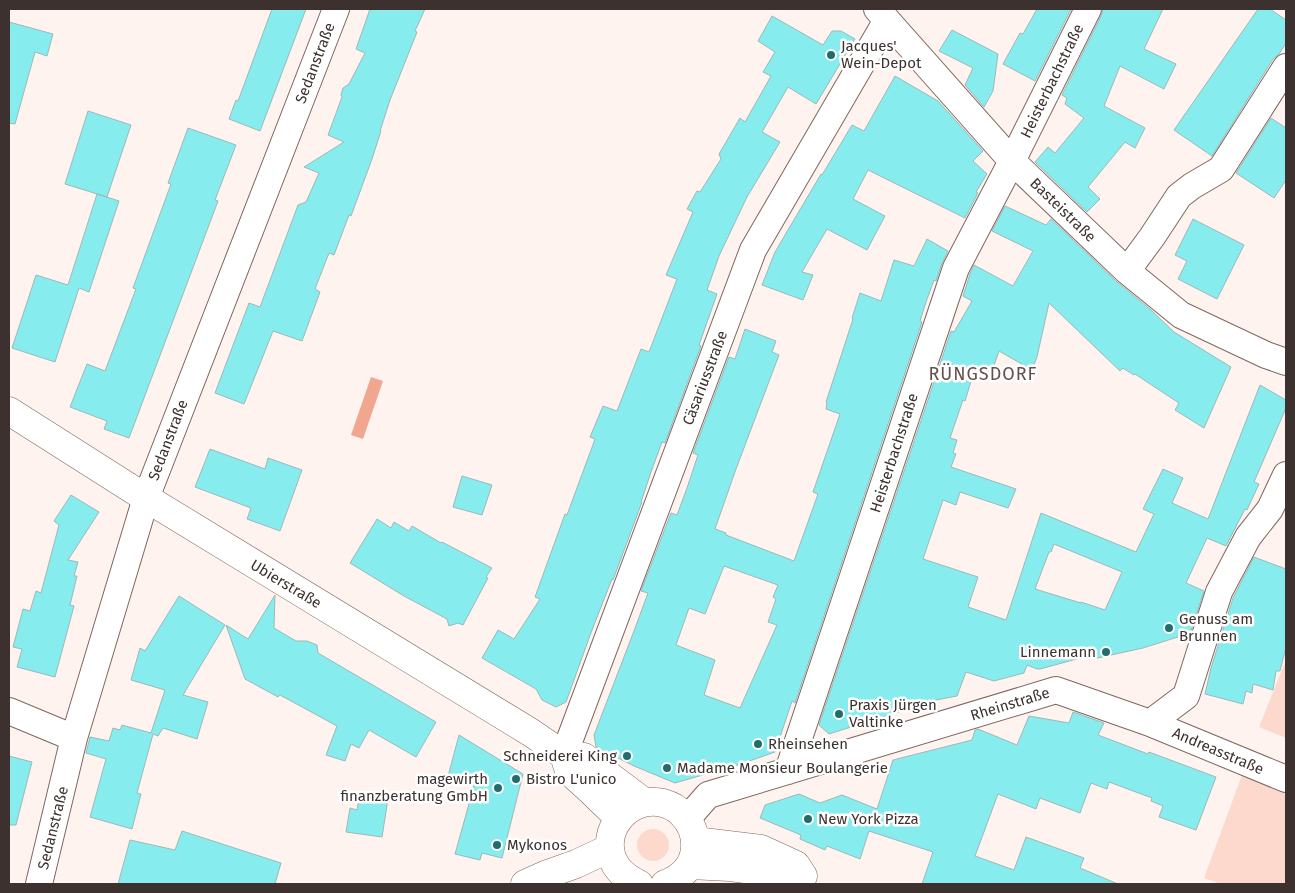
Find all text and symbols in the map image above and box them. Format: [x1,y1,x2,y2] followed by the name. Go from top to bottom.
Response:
[291,20,339,106] street label: Sedanstraße
[1017,21,1087,141] street label: Heisterbachstraße
[841,37,922,72] place label: Jacques' Wein-Depot
[825,49,837,61] marker: Jacques' Wein-Depot
[1026,174,1100,246] street label: Basteistraße
[679,328,731,428] street label: Cäsariusstraße
[929,363,1037,385] district label: RÜNGSDORF
[866,391,922,515] street label: Heisterbachstraße
[144,397,192,483] street label: Sedanstraße
[247,556,325,612] street label: Ubierstraße
[1179,610,1253,645] place label: Genuss am Brunnen
[1163,622,1175,634] marker: Genuss am Brunnen
[1020,643,1096,661] place label: Linnemann
[1100,646,1112,658] marker: Linnemann
[968,683,1052,725] street label: Rheinstraße
[849,696,937,731] place label: Praxis Jürgen Valtinke
[833,708,845,720] marker: Praxis Jürgen Valtinke
[1170,724,1266,778] street label: Andreasstraße
[768,735,848,753] place label: Rheinsehen
[752,738,764,750] marker: Rheinsehen
[503,747,617,765] place label: Schneiderei King
[621,750,633,762] marker: Schneiderei King
[677,759,888,777] place label: Madame Monsieur Boulangerie
[661,762,673,774] marker: Madame Monsieur Boulangerie
[340,770,488,805] place label: magewirth finanzberatung GmbH
[526,770,616,788] place label: Bistro L'unico
[510,773,522,785] marker: Bistro L'unico
[492,782,504,794] marker: magewirth finanzberatung GmbH
[34,784,72,872] street label: Sedanstraße
[818,810,919,828] place label: New York Pizza
[802,813,814,825] marker: New York Pizza
[507,836,567,854] place label: Mykonos
[491,839,503,851] marker: Mykonos

